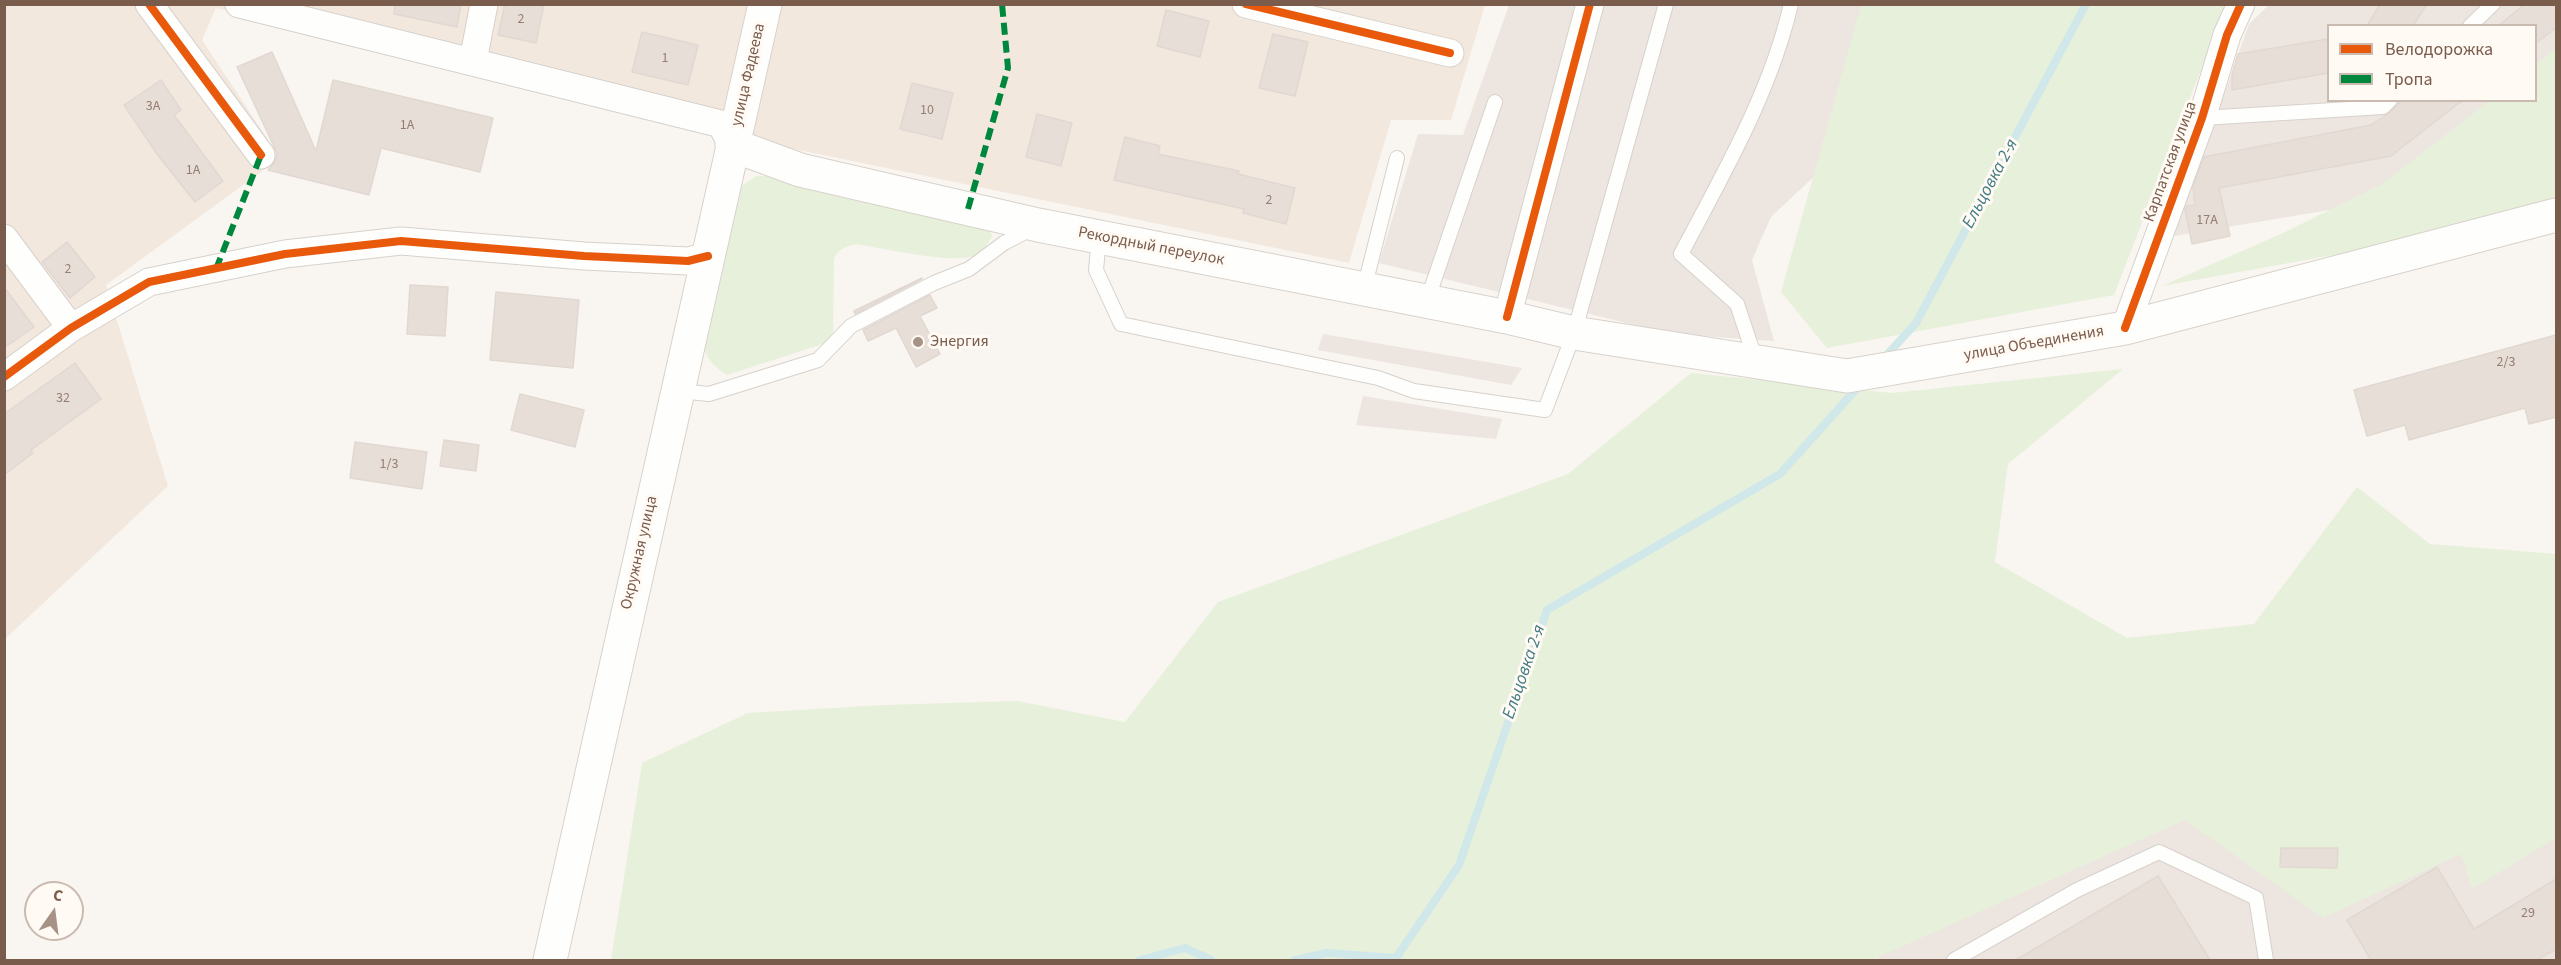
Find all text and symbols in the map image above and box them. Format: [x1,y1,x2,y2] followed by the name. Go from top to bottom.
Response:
[518,12,524,28] house number: 2
[728,22,770,128] street label: улица Фадеева
[2327,24,2537,102] legend
[2385,37,2493,62] text: Велодорожка
[662,51,668,67] house number: 1
[2385,67,2433,92] text: Тропа
[146,99,160,115] house number: 3А
[2140,99,2202,225] street label: Карпатская улица
[920,103,934,119] house number: 10
[400,118,414,134] house number: 1А
[1958,136,2024,232] water label: Ельцовка 2-я
[186,163,200,179] house number: 1А
[1266,193,1272,209] house number: 2
[2196,213,2218,229] house number: 17А
[1076,223,1226,271] street label: Рекордный переулок
[65,262,71,278] house number: 2
[1962,322,2106,366] street label: улица Объединения
[930,332,989,352] place label: Энергия
[911,335,925,349] marker: Энергия
[2497,355,2515,371] house number: 2/3
[56,391,70,407] house number: 32
[380,457,398,473] house number: 1/3
[618,494,662,612] street label: Окружная улица
[1499,622,1551,722] water label: Ельцовка 2-я
[24,881,84,941] north arrow
[51,884,65,907] text: С
[2521,906,2535,922] house number: 29

